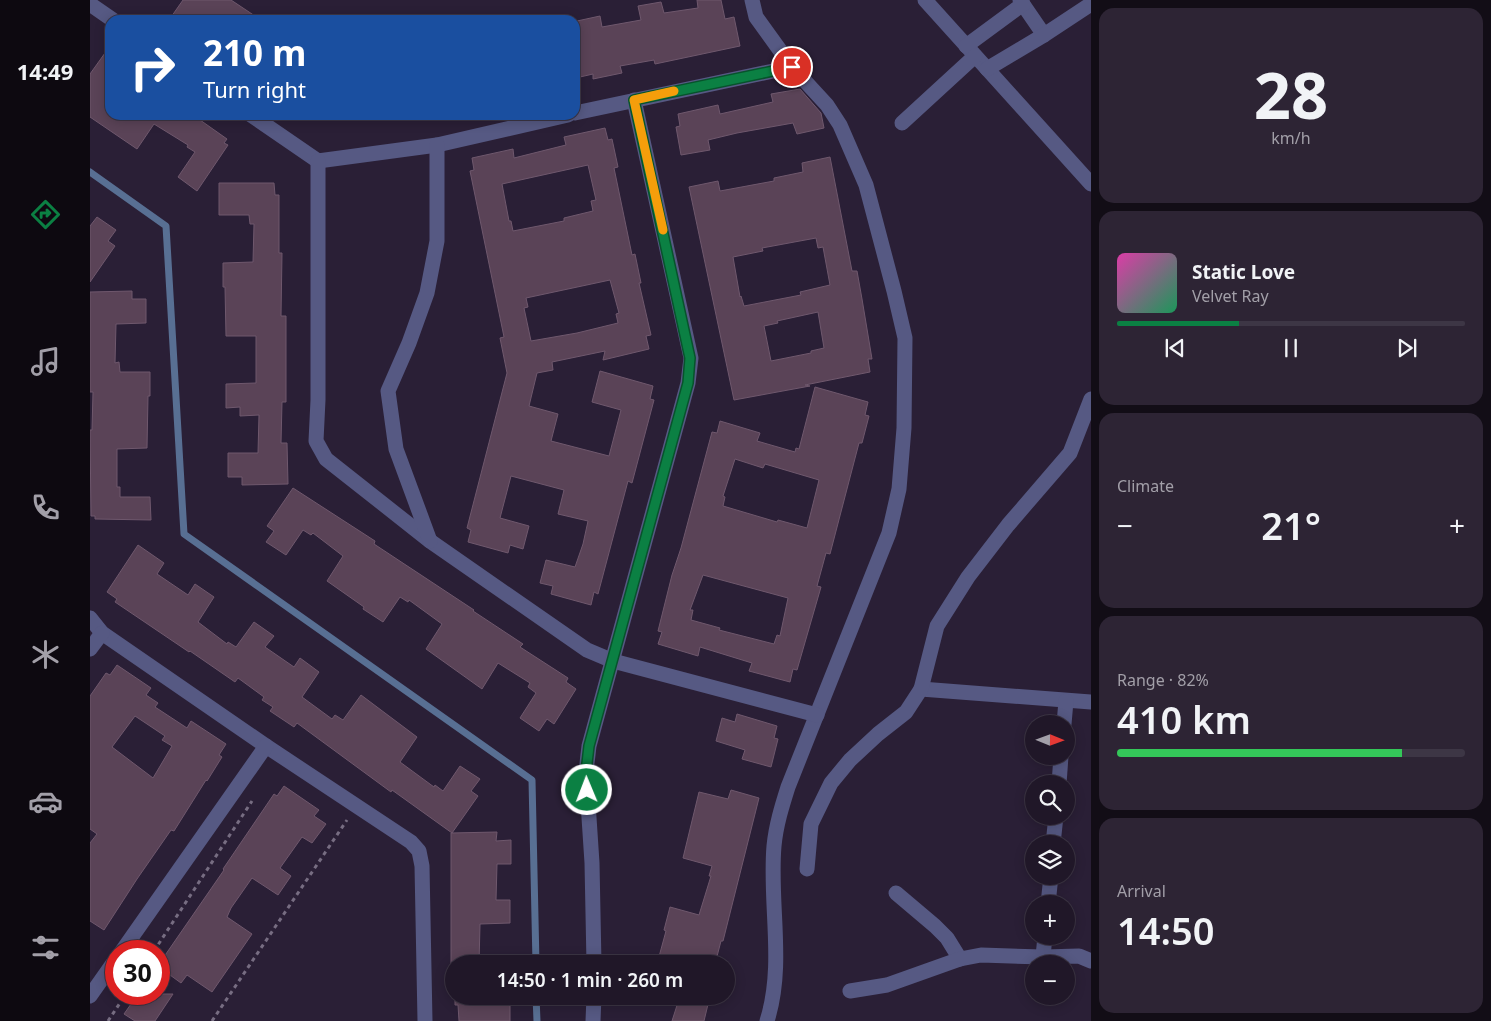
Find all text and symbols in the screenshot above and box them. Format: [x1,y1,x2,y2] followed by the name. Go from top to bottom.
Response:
[203,29,306,76] text: 210 m
[120,35,185,100] icon: right
[771,46,813,88] pin
[1254,50,1328,138] text: 28
[778,53,806,81] icon: arrive
[17,56,73,86] text: 14:49
[203,74,306,104] text: Turn right
[1271,127,1311,149] text: km/h
[28,197,63,232] icon: directions
[1192,259,1295,285] text: Static Love
[1192,285,1269,307] text: Velvet Ray
[1161,334,1189,362] icon: previous
[1277,334,1305,362] icon: pause
[1393,334,1421,362] icon: next
[28,344,63,379] icon: music
[1117,475,1174,497] text: Climate
[28,490,63,525] icon: phone
[1261,499,1321,551] text: 21°
[1117,506,1133,544] text: −
[1449,506,1465,544] text: +
[28,637,63,672] icon: climate
[1117,669,1209,691] text: Range · 82%
[1117,693,1251,745] text: 410 km
[1025,715,1075,765] north arrow
[1025,715,1075,1005] map controls
[560,763,612,815] position arrow
[1025,775,1075,825] button: search
[28,784,63,819] icon: car
[1025,835,1075,885] button: layers
[1117,880,1166,902] text: Arrival
[1025,895,1075,945] button: +
[1117,904,1214,956] text: 14:50
[28,930,63,965] icon: filters
[105,940,170,1005] speed limit sign: 30
[1025,955,1075,1005] button: −
[497,967,683,993] text: 14:50 · 1 min · 260 m

